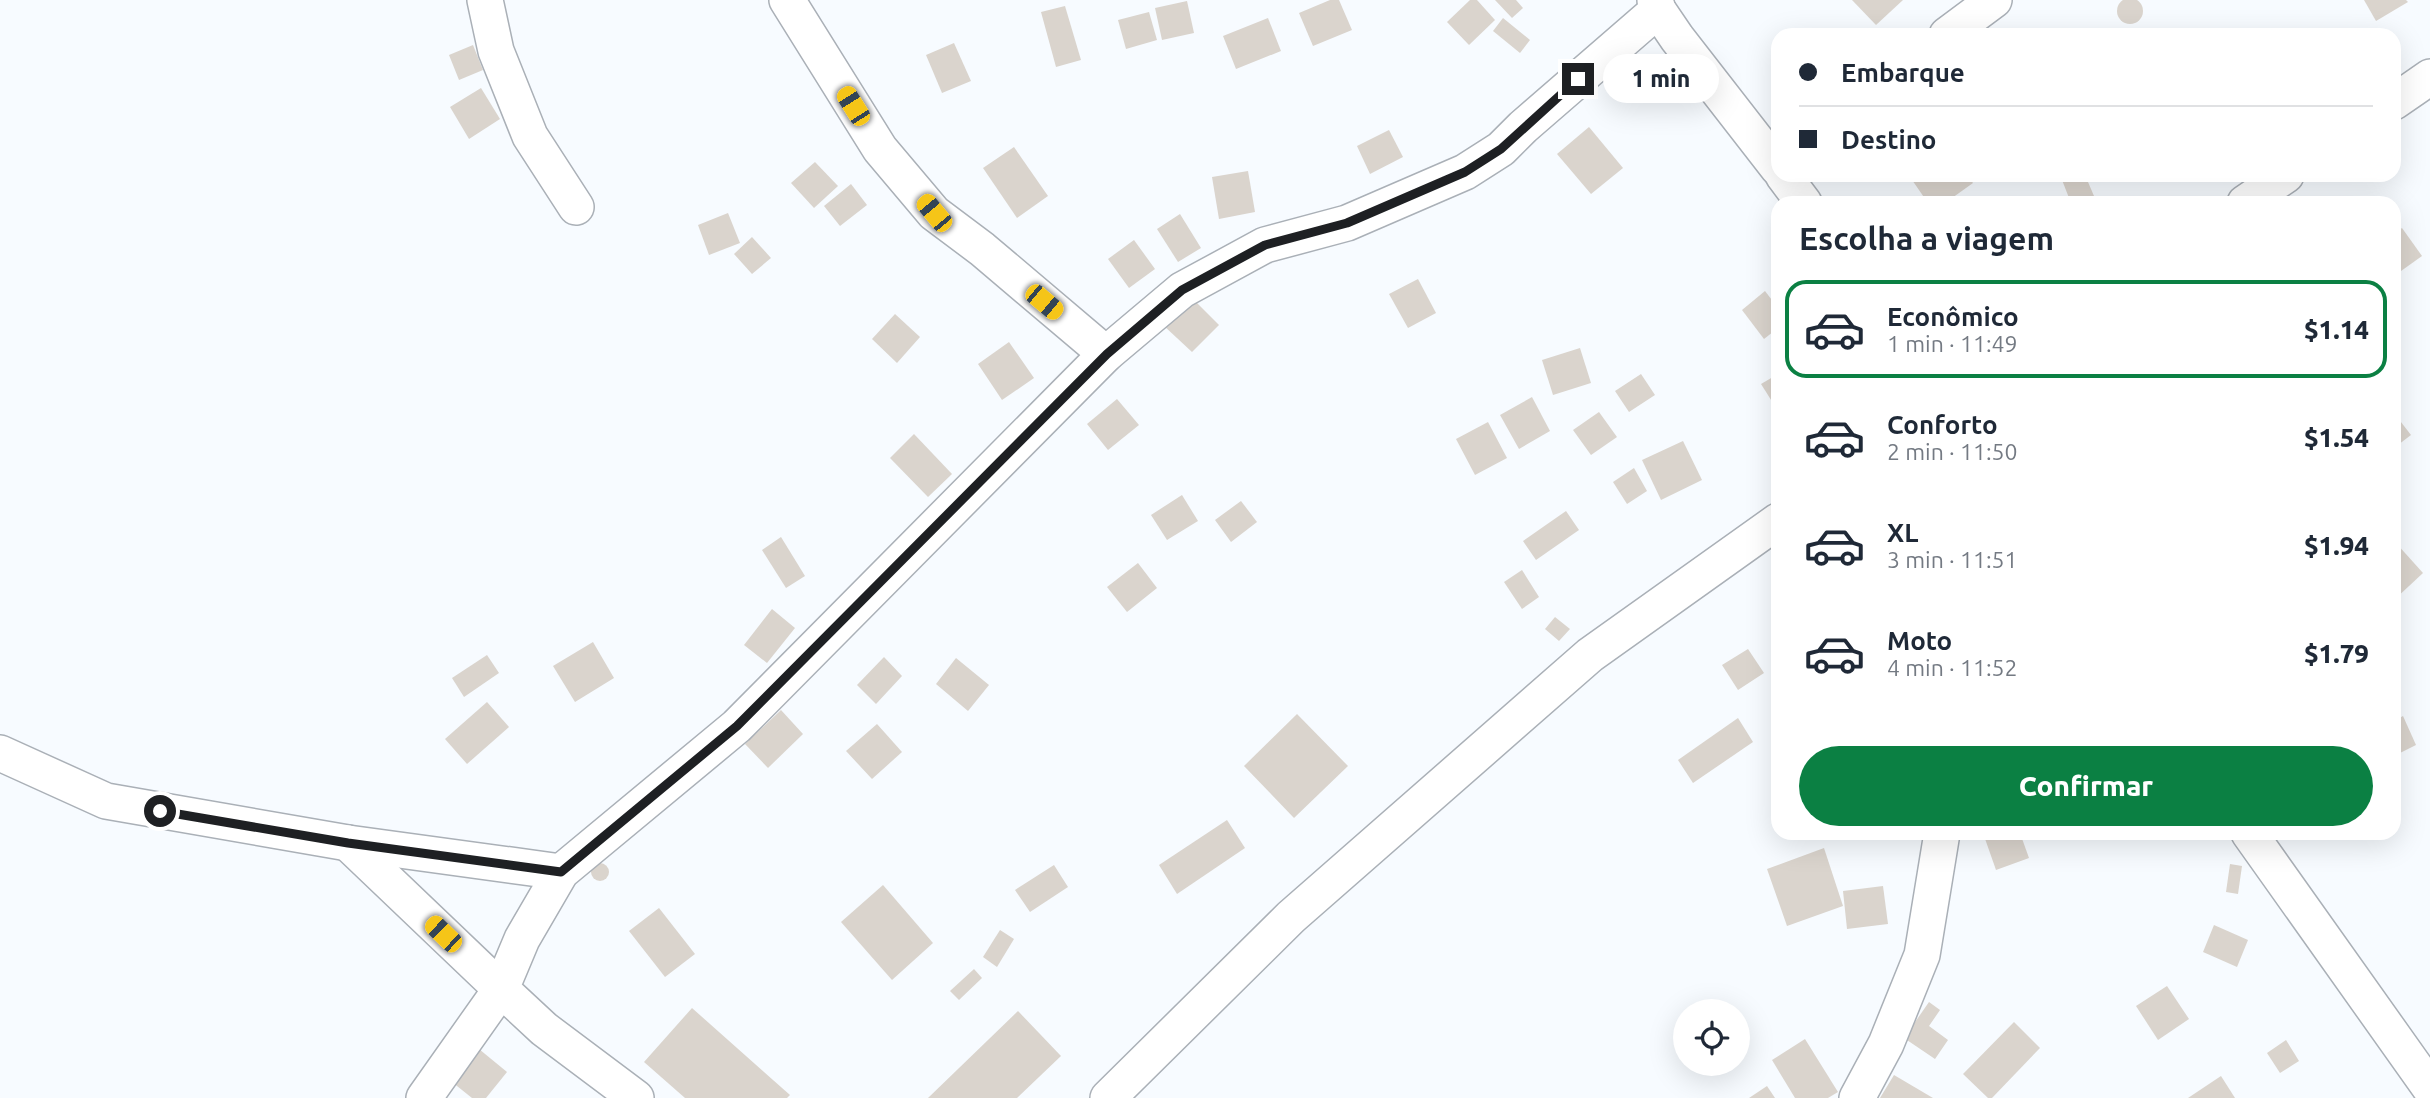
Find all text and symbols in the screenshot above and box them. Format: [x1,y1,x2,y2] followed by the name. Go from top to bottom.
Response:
[1602,55,1718,104] callout: 1 min
[1841,58,1965,87] text: Embarque
[1562,63,1594,95] route end
[1632,66,1690,91] text: 1 min
[833,83,874,129] car
[1841,125,1937,154] text: Destino
[913,190,956,236] car
[1799,220,2054,256] text: Escolha a viagem
[1022,280,1067,324] car
[1803,298,1866,361] icon: car
[1887,302,2019,331] text: Econômico
[2304,315,2369,344] text: $1.14
[1887,331,2018,356] text: 1 min · 11:49
[1803,406,1866,469] icon: car
[1887,410,1998,439] text: Conforto
[2304,423,2369,452] text: $1.54
[1887,439,2018,464] text: 2 min · 11:50
[1803,514,1866,577] icon: car
[1887,518,1918,547] text: XL
[2304,531,2369,560] text: $1.94
[1887,547,2018,572] text: 3 min · 11:51
[1803,622,1866,685] icon: car
[1887,626,1952,655] text: Moto
[2304,639,2369,668] text: $1.79
[1887,655,2018,680] text: 4 min · 11:52
[1799,746,2373,826] button: Confirmar
[144,795,176,827] route start
[421,912,466,956] car
[1673,999,1750,1076] map controls
[1673,999,1750,1076] button: locate

